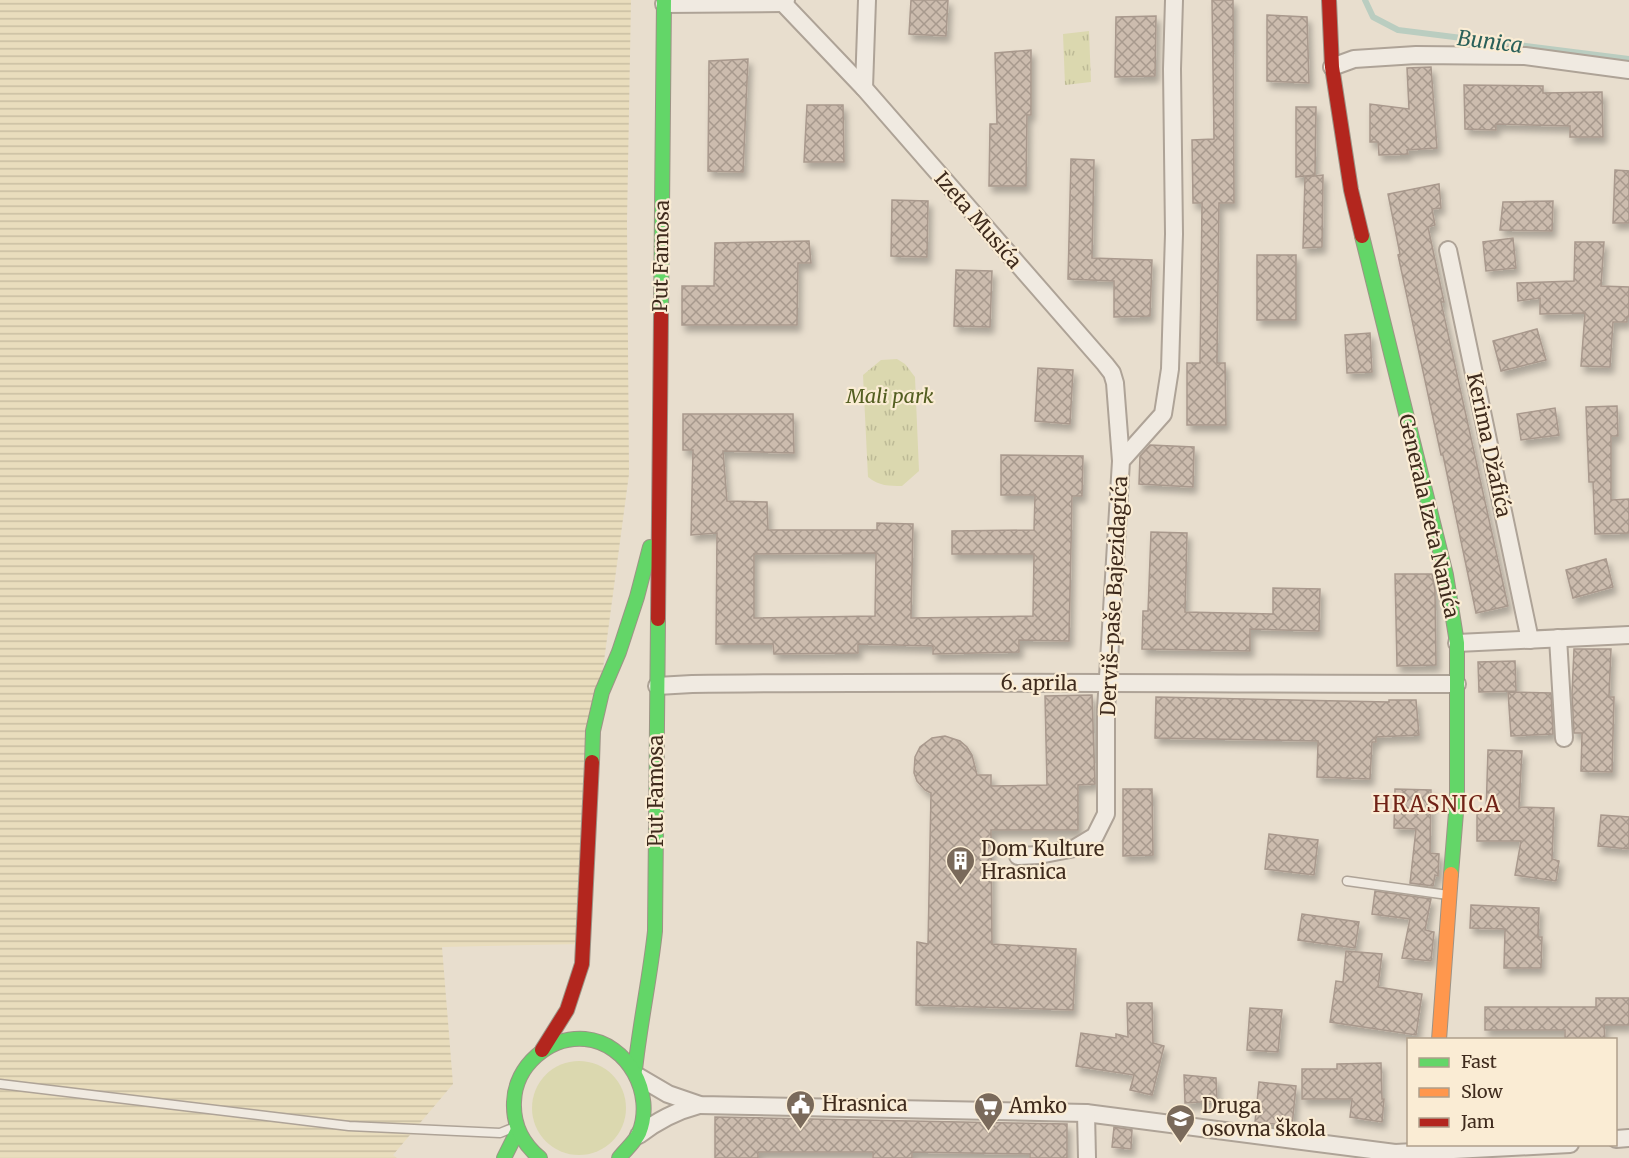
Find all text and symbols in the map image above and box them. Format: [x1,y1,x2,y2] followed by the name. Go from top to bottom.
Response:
[1456,24,1524,59] water label: Bunica
[929,166,1028,274] street label: Izeta Musića
[647,199,674,312] street label: Put Famosa
[1462,370,1517,520] street label: Kerima Džafića
[845,383,934,408] park label: Mali park
[1394,411,1465,621] street label: Generala Izeta Nanića
[1095,475,1132,717] street label: Derviš-paše Bajezidagića
[1000,669,1078,696] street label: 6. aprila
[643,735,668,847] street label: Put Famosa
[1373,790,1501,818] district label: HRASNICA
[981,836,1104,884] place label: Dom Kulture Hrasnica
[944,844,976,886] building icon: Dom Kulture Hrasnica
[1407,1038,1617,1146] legend
[1461,1050,1497,1073] text: Fast
[1461,1080,1504,1103] text: Slow
[785,1088,817,1130] public building icon: Hrasnica
[972,1090,1004,1132] supermarket icon: Amko
[822,1091,908,1116] place label: Hrasnica
[1008,1093,1067,1118] place label: Amko
[1202,1093,1326,1141] place label: Druga osovna škola
[1165,1102,1197,1144] school or university icon: Druga osovna škola
[1460,1110,1495,1133] text: Jam

